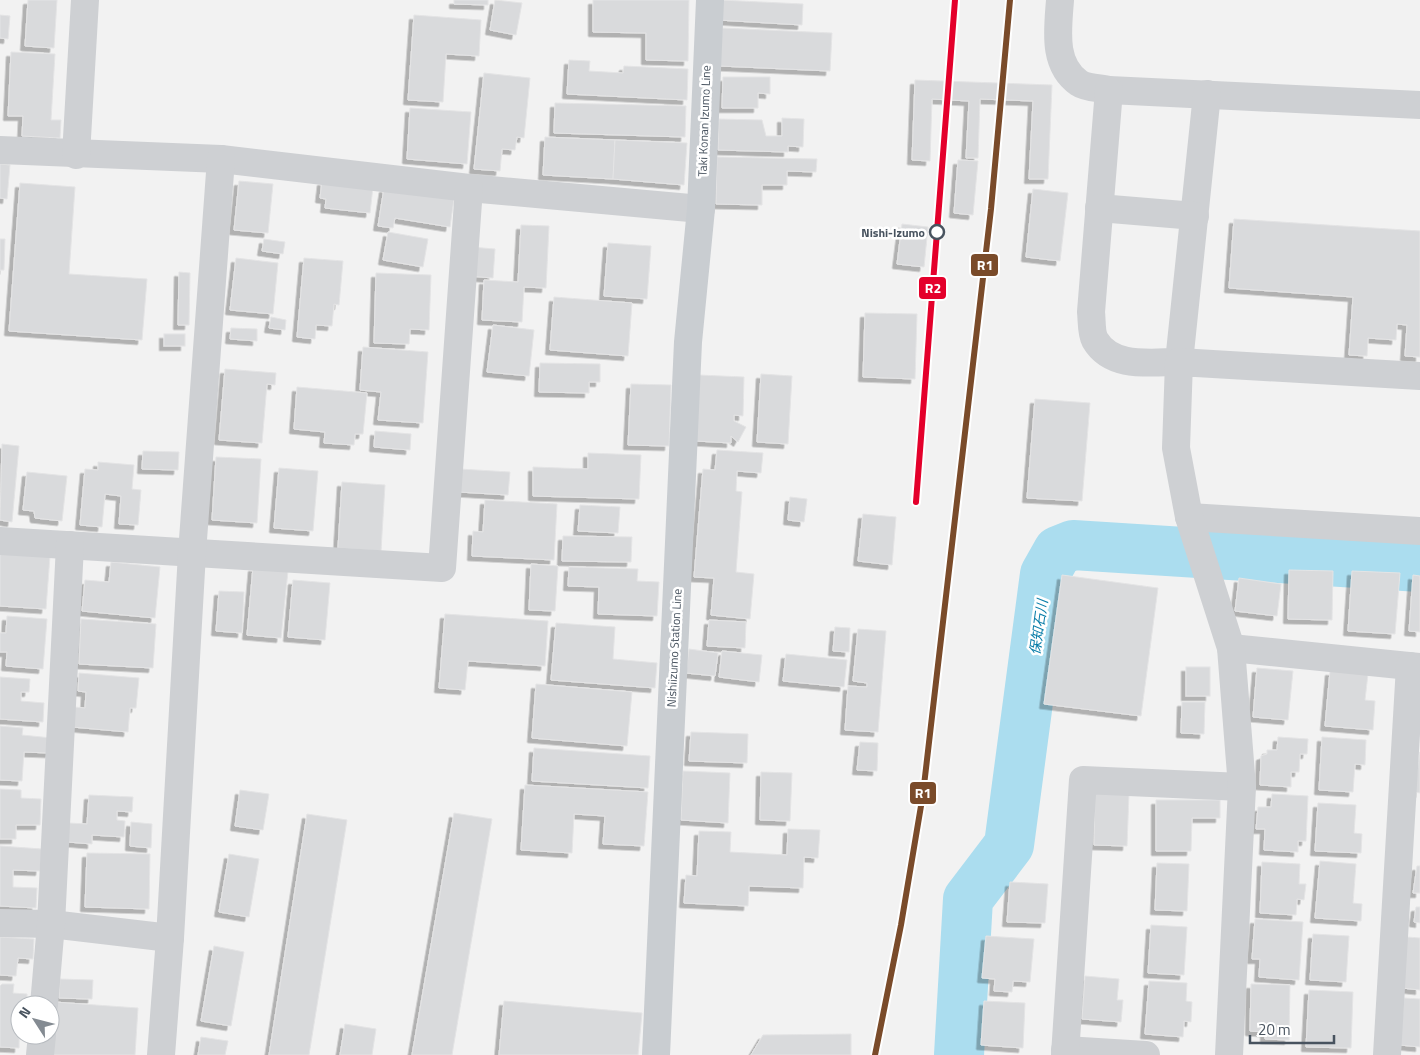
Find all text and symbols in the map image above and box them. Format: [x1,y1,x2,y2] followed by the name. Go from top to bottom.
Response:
[693,65,715,177] street label: Taki Konan Izumo Line
[861,223,925,242] place label: Nishi-Izumo
[929,224,945,240] marker: Nishi-Izumo
[970,253,999,277] line badge: R1
[977,254,993,275] text: R1
[918,276,947,300] line badge: R2
[925,277,941,298] text: R2
[661,588,687,708] street label: Nishiizumo Station Line
[1024,596,1053,656] water label: 保知石川
[909,781,937,805] line badge: R1
[915,782,931,803] text: R1
[10,995,60,1045] north arrow
[13,1002,35,1022] text: N
[1250,1012,1334,1044] scale bar
[1258,1018,1291,1041] text: 20 m

